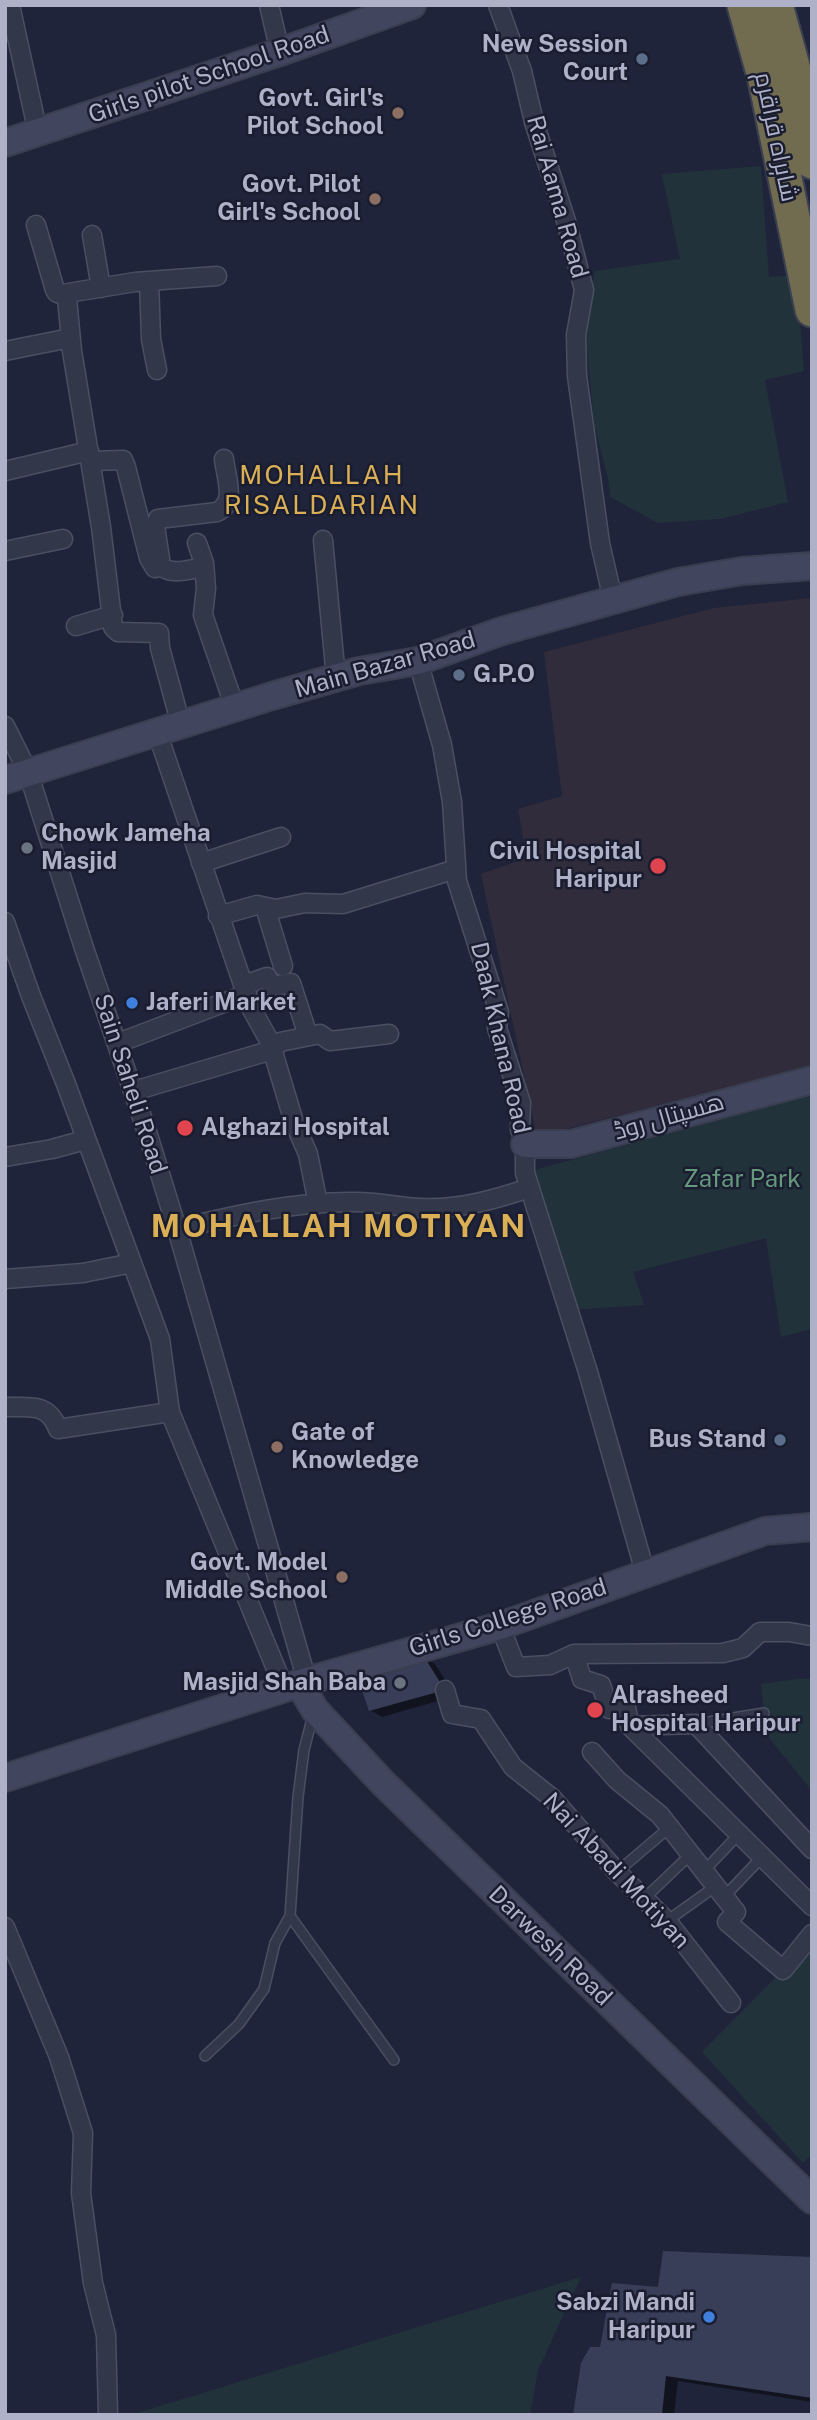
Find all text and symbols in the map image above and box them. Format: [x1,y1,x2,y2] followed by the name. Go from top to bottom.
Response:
[85,20,333,130] street label: Girls pilot School Road
[482,31,628,87] place label: New Session Court
[634,51,650,67] marker: New Session Court
[748,70,804,204] street label: شاہراہ قراقرم
[247,85,384,141] place label: Govt. Girl's Pilot School
[390,105,406,121] marker: Govt. Girl's Pilot School
[520,112,594,282] street label: Rai Aama Road
[217,171,361,227] place label: Govt. Pilot Girl's School
[367,191,383,207] marker: Govt. Pilot Girl's School
[225,460,419,522] district label: MOHALLAH RISALDARIAN
[291,625,479,705] street label: Main Bazar Road
[473,661,535,689] place label: G.P.O
[451,667,467,683] marker: G.P.O
[41,820,210,876] place label: Chowk Jameha Masjid
[489,838,642,894] place label: Civil Hospital Haripur
[19,840,35,856] marker: Chowk Jameha Masjid
[648,856,668,876] marker: Civil Hospital Haripur
[464,939,536,1137] street label: Daak Khana Road
[146,989,296,1017] place label: Jaferi Market
[87,990,173,1178] street label: Sain Saheli Road
[124,995,140,1011] marker: Jaferi Market
[610,1087,728,1147] street label: ھسپتال روڈ
[201,1114,390,1142] place label: Alghazi Hospital
[175,1118,195,1138] marker: Alghazi Hospital
[683,1166,801,1194] park label: Zafar Park
[153,1208,525,1246] district label: MOHALLAH MOTIYAN
[291,1419,419,1475] place label: Gate of Knowledge
[649,1426,766,1454] place label: Bus Stand
[772,1432,788,1448] marker: Bus Stand
[269,1439,285,1455] marker: Gate of Knowledge
[165,1549,328,1605] place label: Govt. Model Middle School
[334,1569,350,1585] marker: Govt. Model Middle School
[406,1572,610,1664] street label: Girls College Road
[182,1669,386,1697] place label: Masjid Shah Baba
[392,1675,408,1691] marker: Masjid Shah Baba
[611,1682,801,1738] place label: Alrasheed Hospital Haripur
[585,1700,605,1720] marker: Alrasheed Hospital Haripur
[536,1787,696,1955] street label: Nai Abadi Motiyan
[482,1880,618,2012] street label: Darwesh Road
[556,2289,695,2345] place label: Sabzi Mandi Haripur
[701,2309,717,2325] marker: Sabzi Mandi Haripur

